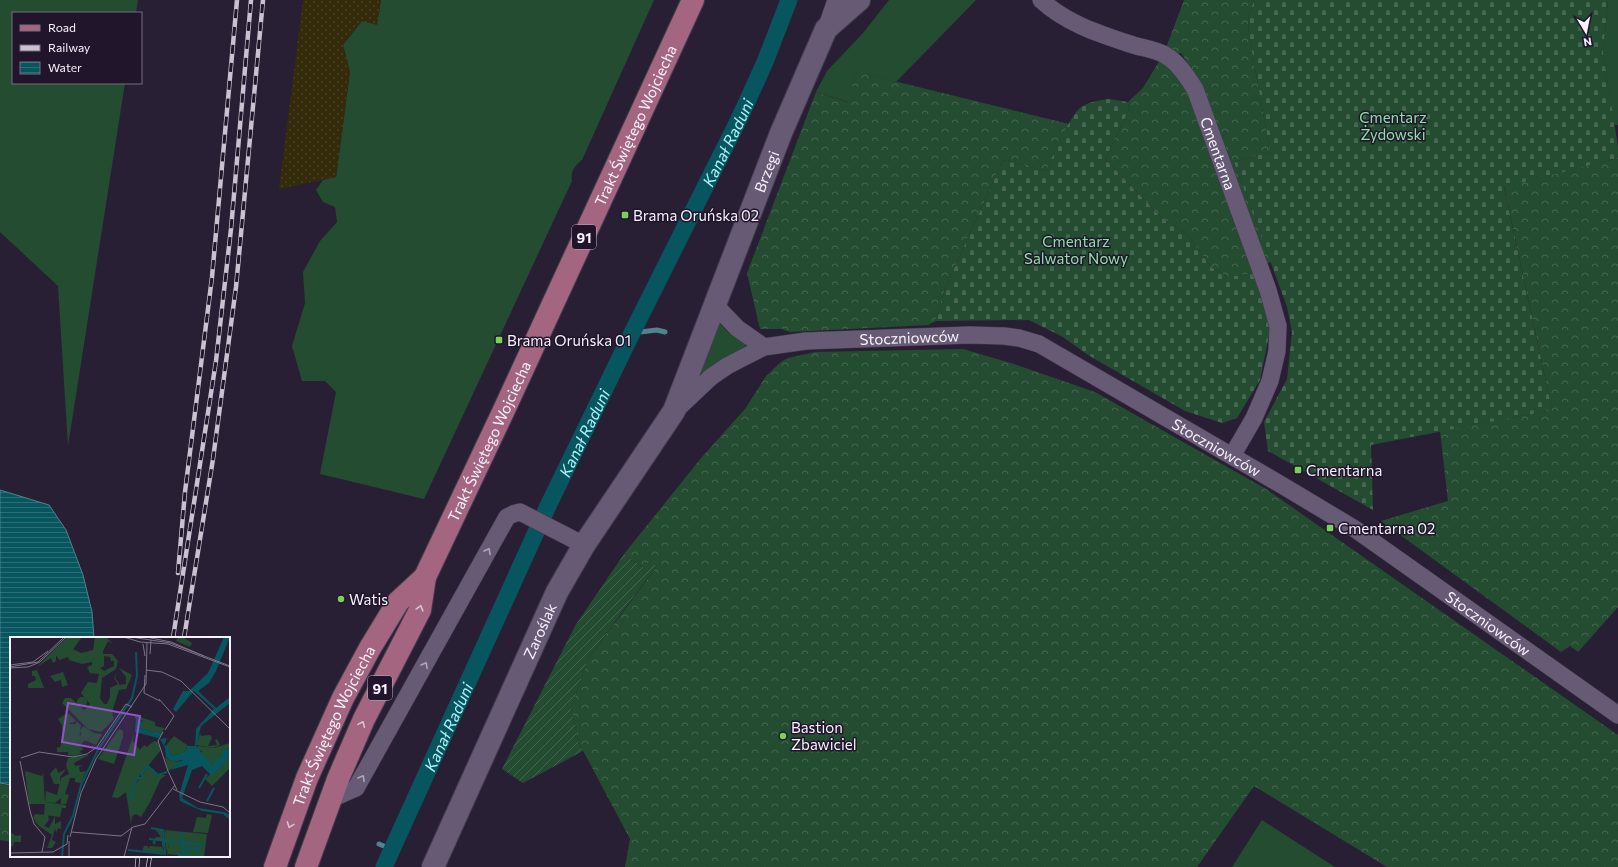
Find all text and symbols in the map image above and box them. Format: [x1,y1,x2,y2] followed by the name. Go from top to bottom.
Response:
[12,12,142,84] legend
[1566,12,1606,52] north arrow
[48,20,76,34] text: Road
[1583,35,1593,49] text: N
[48,40,90,54] text: Railway
[590,42,680,209] street label: Trakt Świętego Wojciecha
[48,60,82,74] text: Water
[698,95,757,189] water label: Kanał Raduni
[1359,108,1427,143] park label: Cmentarz Żydowski
[1197,114,1240,192] street label: Cmentarna
[750,148,782,195] street label: Brzegi
[633,206,759,224] place label: Brama Oruńska 02
[620,210,630,220] marker: Brama Oruńska 02
[572,225,596,249] road number: 91
[1024,232,1128,267] park label: Cmentarz Salwator Nowy
[859,326,959,348] street label: Stoczniowców
[507,331,631,349] place label: Brama Oruńska 01
[494,335,504,345] marker: Brama Oruńska 01
[444,358,534,524] street label: Trakt Świętego Wojciecha
[554,385,613,480] water label: Kanał Raduni
[1169,414,1264,480] street label: Stoczniowców
[1306,461,1382,479] place label: Cmentarna
[1293,465,1303,475] marker: Cmentarna
[1338,519,1435,537] place label: Cmentarna 02
[1325,523,1335,533] marker: Cmentarna 02
[483,548,490,555] one-way arrow
[1442,587,1534,659] street label: Stoczniowców
[349,590,388,608] place label: Watis
[336,594,346,604] marker: Watis
[519,600,560,662] street label: Zaroślak
[415,605,423,611] one-way arrow
[10,637,230,857] inset map
[289,642,379,809] street label: Trakt Świętego Wojciecha
[420,662,427,669] one-way arrow
[368,676,392,700] road number: 91
[419,679,476,774] water label: Kanał Raduni
[791,718,856,753] place label: Bastion Zbawiciel
[357,721,365,729] one-way arrow
[778,731,788,741] marker: Bastion Zbawiciel
[357,775,364,783] one-way arrow
[286,822,294,829] one-way arrow

